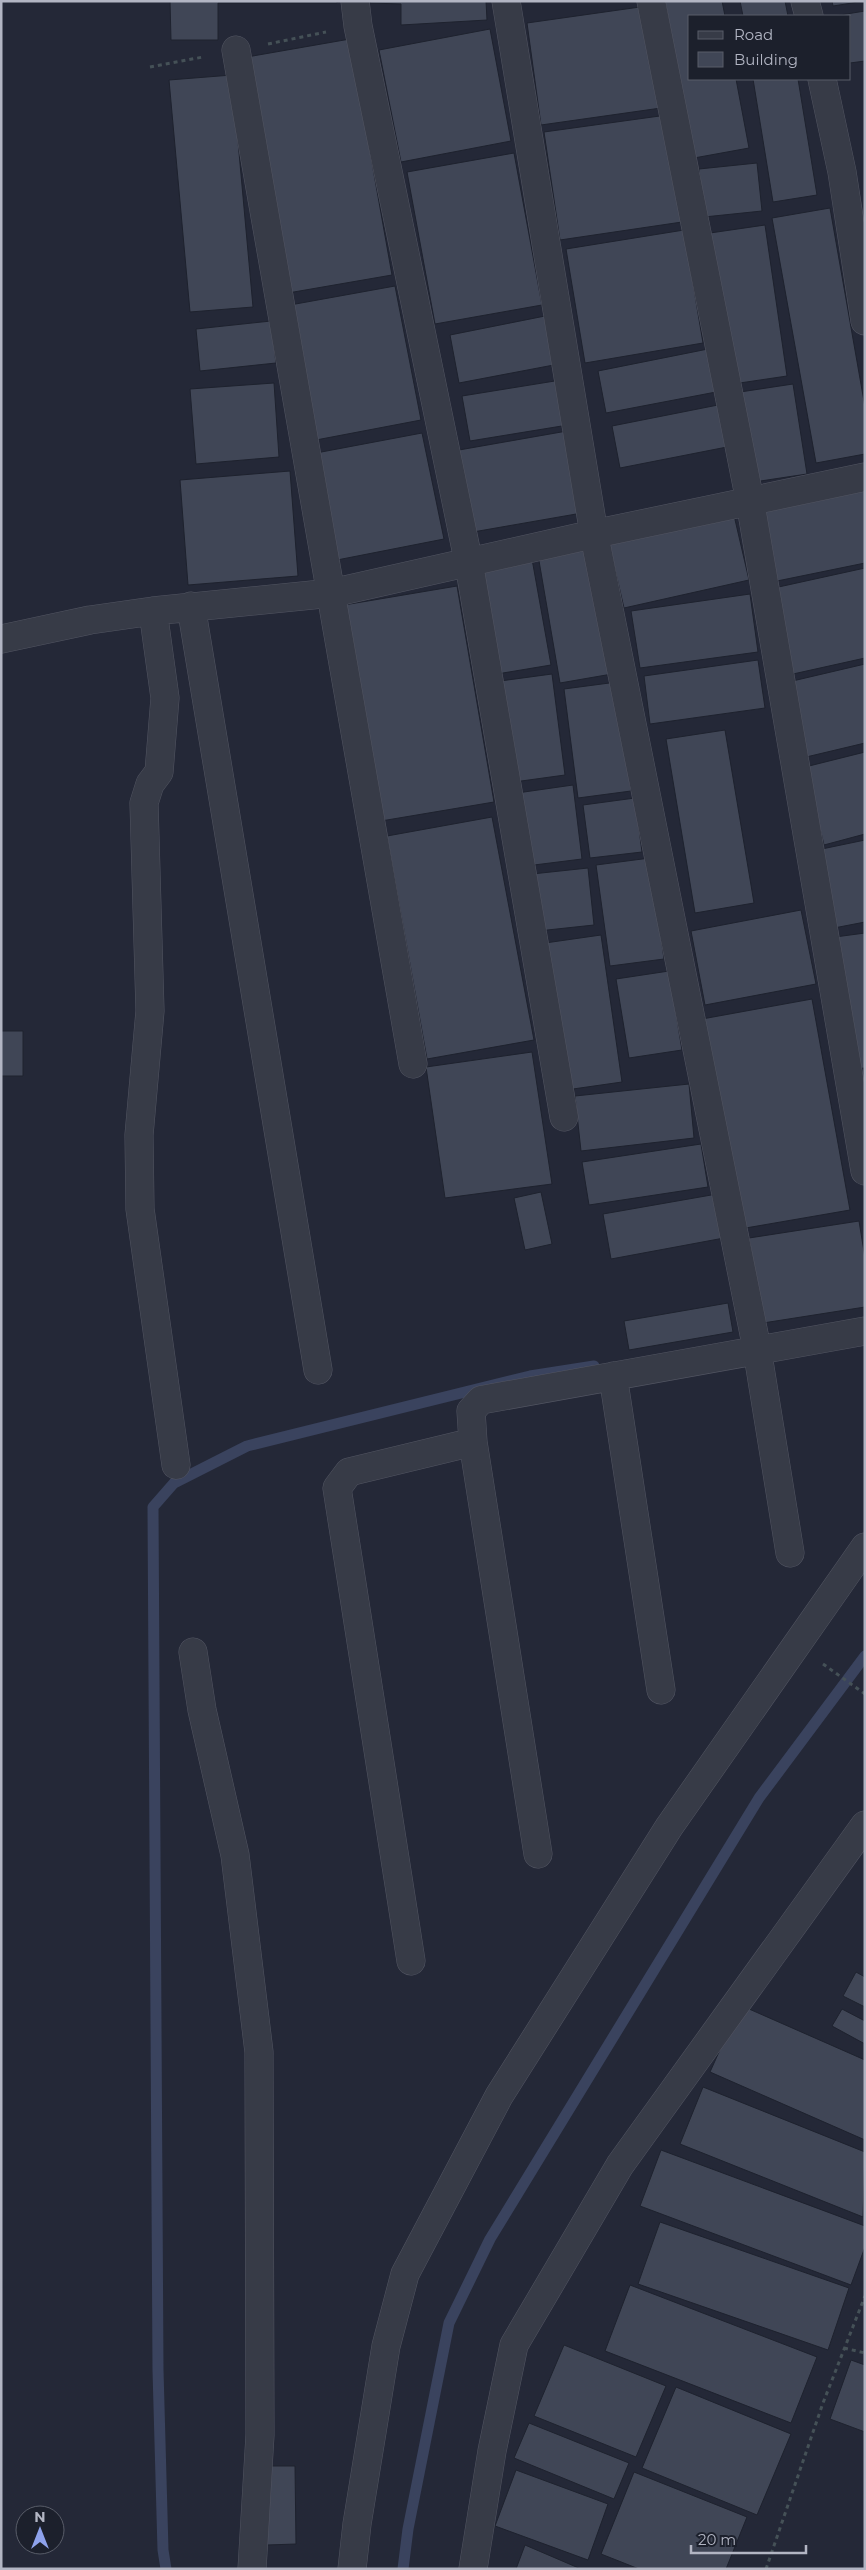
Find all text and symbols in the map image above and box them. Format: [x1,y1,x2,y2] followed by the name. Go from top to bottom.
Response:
[688,15,851,80] legend
[734,25,773,44] text: Road
[734,50,798,69] text: Building
[15,2505,65,2555] north arrow
[34,2508,46,2526] text: N
[691,2522,806,2554] scale bar
[698,2530,736,2549] text: 20 m

